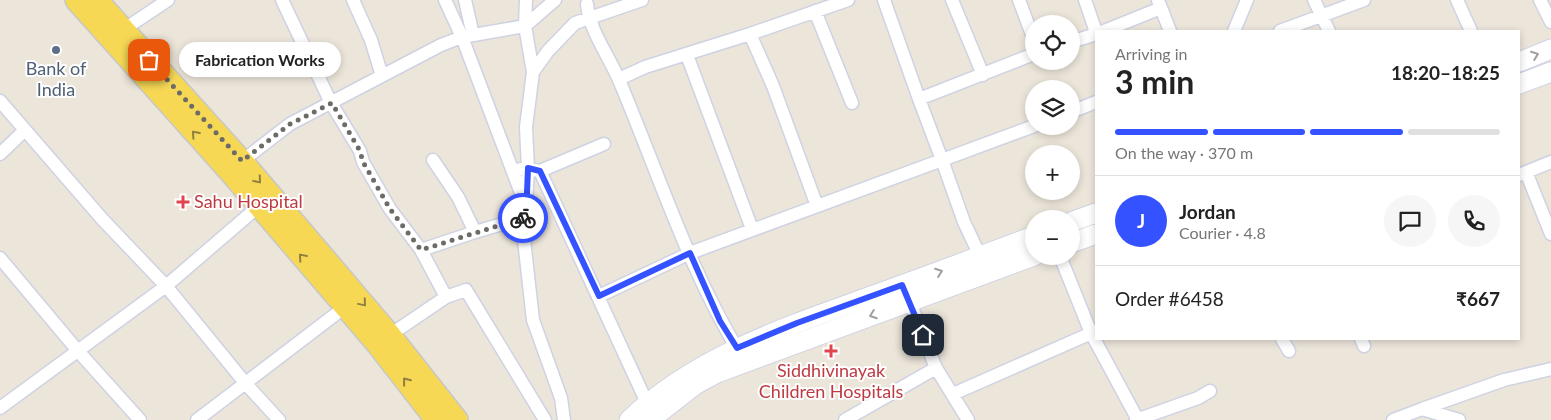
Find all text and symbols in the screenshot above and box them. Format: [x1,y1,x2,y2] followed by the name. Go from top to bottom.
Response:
[1025,15,1080,265] map controls
[1025,15,1080,70] button: locate
[128,39,170,81] pin
[179,42,342,78] callout: Fabrication Works
[50,44,62,56] marker: Bank of India
[1115,44,1188,63] text: Arriving in
[135,46,163,74] icon: bag
[195,50,325,69] text: Fabrication Works
[1530,51,1539,62] one-way arrow
[26,57,87,100] place label: Bank of India
[1391,61,1500,84] text: 18:20–18:25
[1115,62,1194,101] text: 3 min
[1025,80,1080,135] button: layers
[192,131,201,140] one-way arrow
[1115,143,1253,162] text: On the way · 370 m
[1025,145,1080,200] button: +
[252,174,261,183] one-way arrow
[194,190,303,212] place label: Sahu Hospital
[498,193,548,243] courier
[176,195,190,209] marker: Sahu Hospital
[1384,195,1436,247] button: chat
[1448,195,1500,247] button: phone
[1179,200,1236,223] text: Jordan
[509,204,537,232] icon: bike
[1137,209,1145,232] text: J
[1025,210,1080,265] button: −
[1179,223,1266,242] text: Courier · 4.8
[299,253,308,262] one-way arrow
[934,268,943,278] one-way arrow
[1115,287,1224,310] text: Order #6458
[1456,287,1500,310] text: ₹667
[358,298,367,307] one-way arrow
[870,309,878,319] one-way arrow
[902,314,944,356] pin
[909,321,937,349] icon: home
[824,344,838,358] marker: Siddhivinayak Children Hospitals
[759,359,903,402] place label: Siddhivinayak Children Hospitals
[403,377,412,387] one-way arrow

